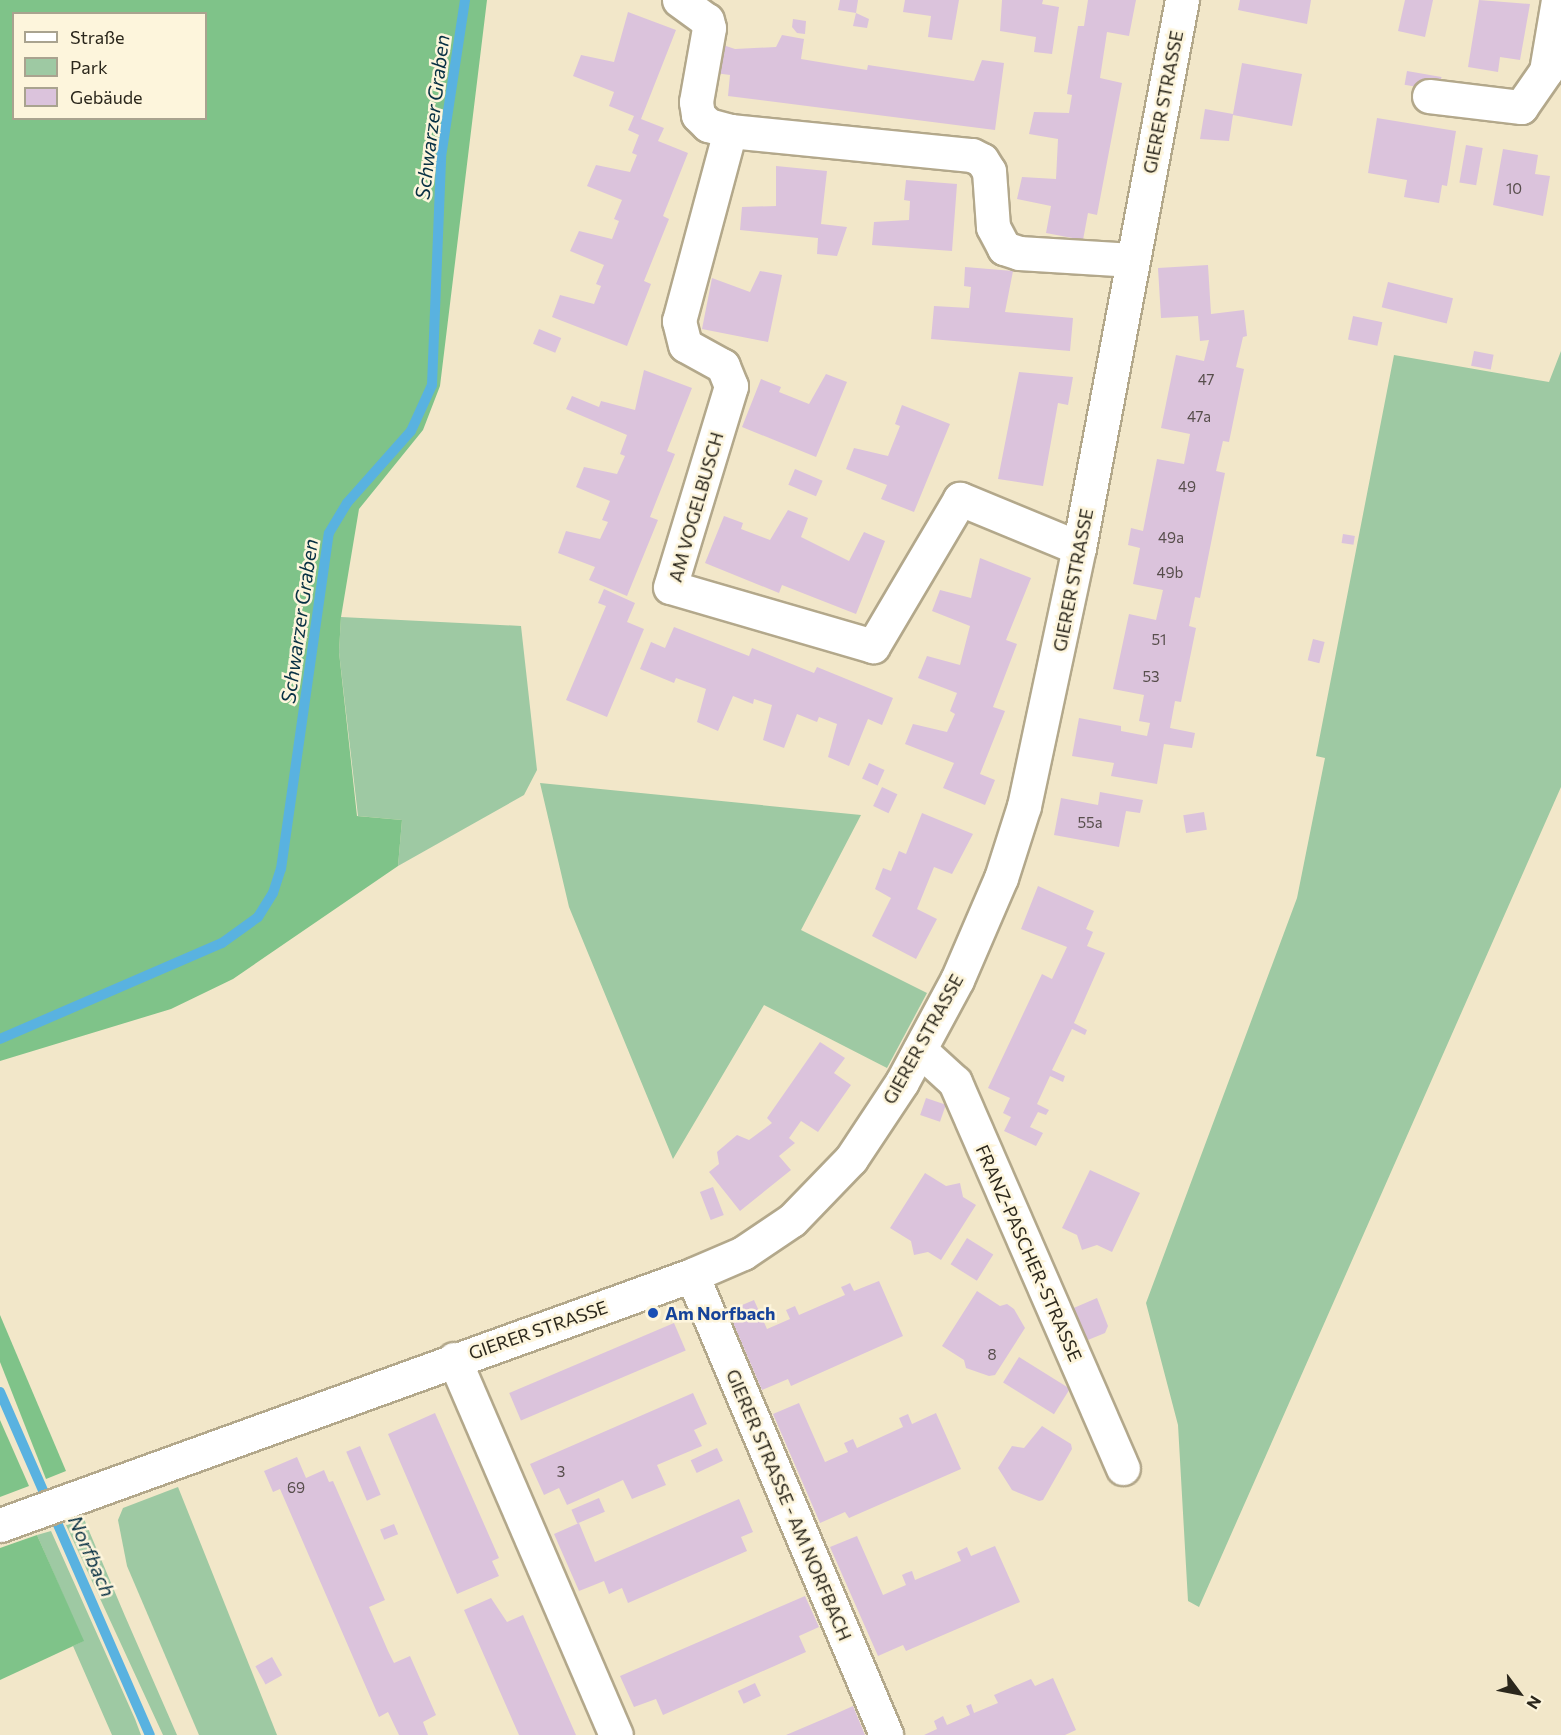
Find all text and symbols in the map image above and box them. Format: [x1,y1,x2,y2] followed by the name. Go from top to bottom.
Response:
[12,12,207,120] legend
[70,26,125,48] text: Straße
[1139,29,1187,175] street label: GIERER STRASSE
[410,33,454,201] water label: Schwarzer Graben
[70,56,108,78] text: Park
[70,86,143,108] text: Gebäude
[1506,180,1522,198] house number: 10
[1198,371,1214,389] house number: 47
[1187,408,1211,426] house number: 47a
[664,429,728,585] street label: AM VOGELBUSCH
[1178,478,1196,496] house number: 49
[1049,507,1097,653] street label: GIERER STRASSE
[1158,529,1184,547] house number: 49a
[276,537,322,705] water label: Schwarzer Graben
[1157,564,1183,582] house number: 49b
[1151,631,1167,649] house number: 51
[1142,668,1160,686] house number: 53
[1077,814,1103,832] house number: 55a
[878,970,968,1108] street label: GIERER STRASSE
[971,1141,1087,1365] street label: FRANZ-PASCHER-STRASSE
[466,1296,610,1364] street label: GIERER STRASSE
[665,1302,775,1324] place label: Am Norfbach
[646,1306,660,1320] marker: Am Norfbach
[987,1346,997,1364] house number: 8
[722,1366,856,1644] street label: GIERER STRASSE - AM NORFBACH
[557,1463,565,1481] house number: 3
[287,1479,305,1497] house number: 69
[63,1512,121,1600] water label: Norfbach
[1489,1663,1549,1723] north arrow
[1523,1693,1546,1713] text: N

